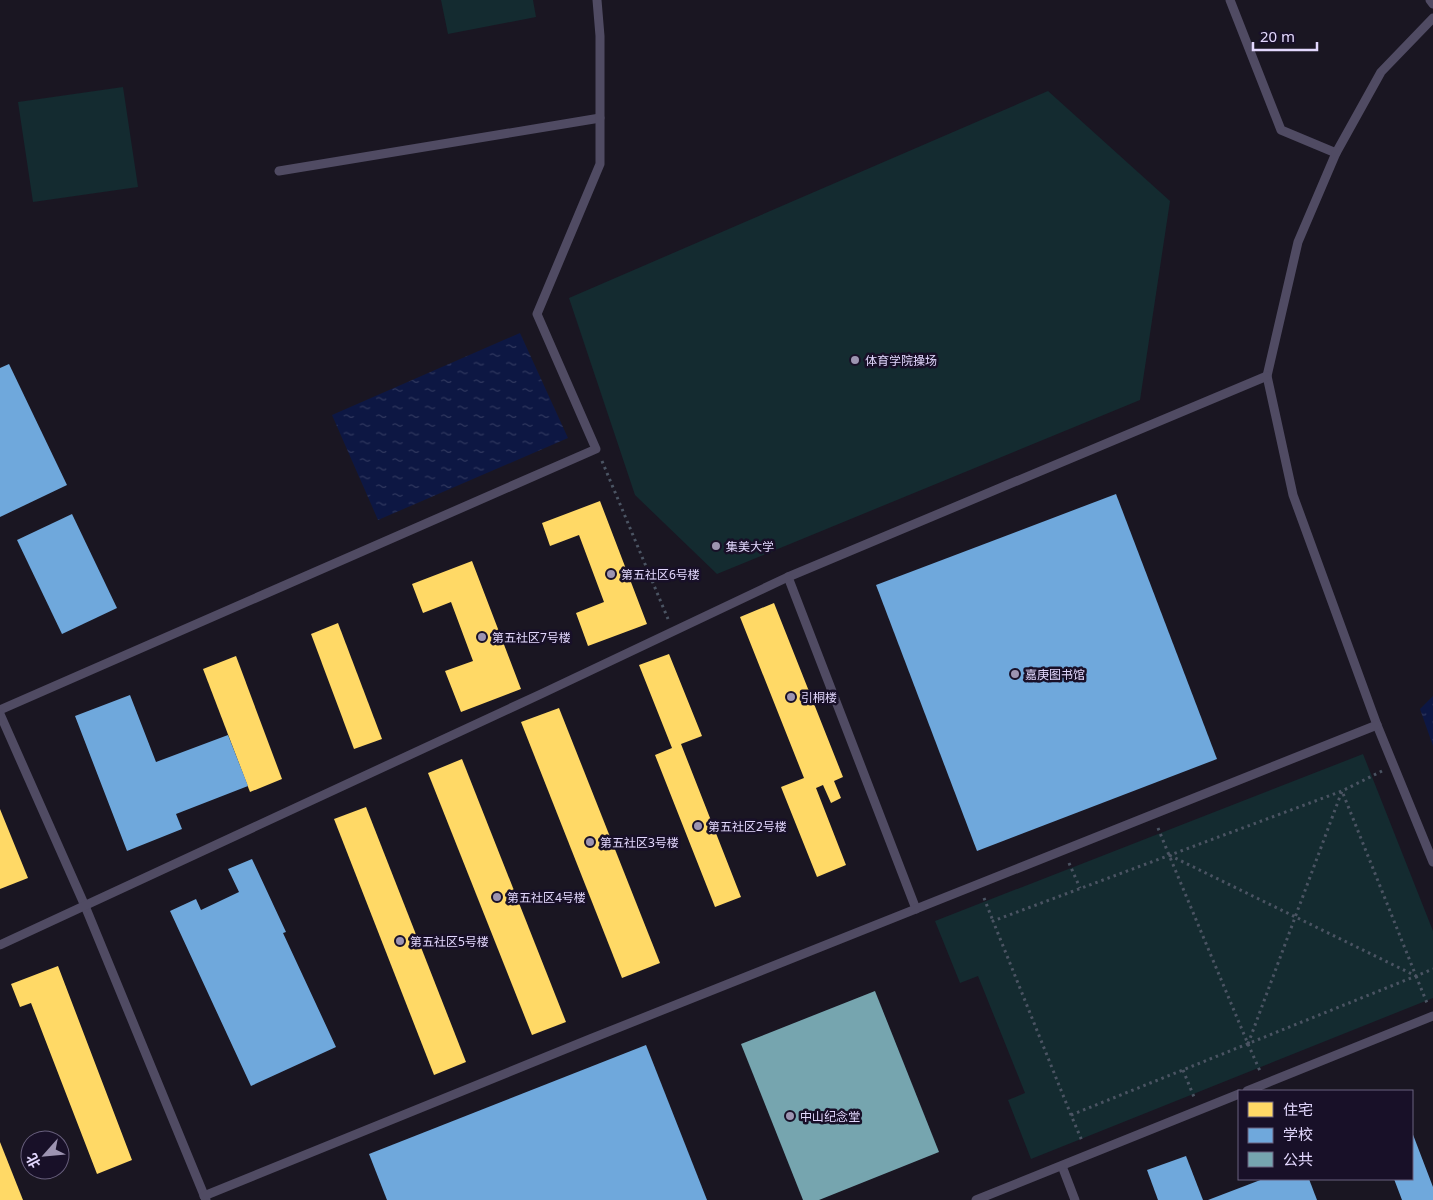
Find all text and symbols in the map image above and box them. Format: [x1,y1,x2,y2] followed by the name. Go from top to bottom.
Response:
[1253,20,1317,52] scale bar
[1260,26,1295,46] text: 20 m
[865,352,937,369] place label: 体育学院操场
[849,354,861,366] marker: 体育学院操场
[726,538,774,555] place label: 集美大学
[710,540,722,552] marker: 集美大学
[621,566,700,583] place label: 第五社区6号楼
[605,568,617,580] marker: 第五社区6号楼
[492,629,571,646] place label: 第五社区7号楼
[476,631,488,643] marker: 第五社区7号楼
[1025,666,1085,683] place label: 嘉庚图书馆
[1009,668,1021,680] marker: 嘉庚图书馆
[801,689,837,706] place label: 引桐楼
[785,691,797,703] marker: 引桐楼
[708,818,787,835] place label: 第五社区2号楼
[692,820,704,832] marker: 第五社区2号楼
[600,834,679,851] place label: 第五社区3号楼
[584,836,596,848] marker: 第五社区3号楼
[507,889,586,906] place label: 第五社区4号楼
[491,891,503,903] marker: 第五社区4号楼
[410,933,489,950] place label: 第五社区5号楼
[394,935,406,947] marker: 第五社区5号楼
[1238,1090,1413,1180] legend
[1283,1099,1313,1119] text: 住宅
[800,1108,860,1125] place label: 中山纪念堂
[784,1110,796,1122] marker: 中山纪念堂
[1283,1124,1313,1144] text: 学校
[20,1130,70,1180] north arrow
[1283,1149,1313,1169] text: 公共
[21,1151,45,1172] text: 北

